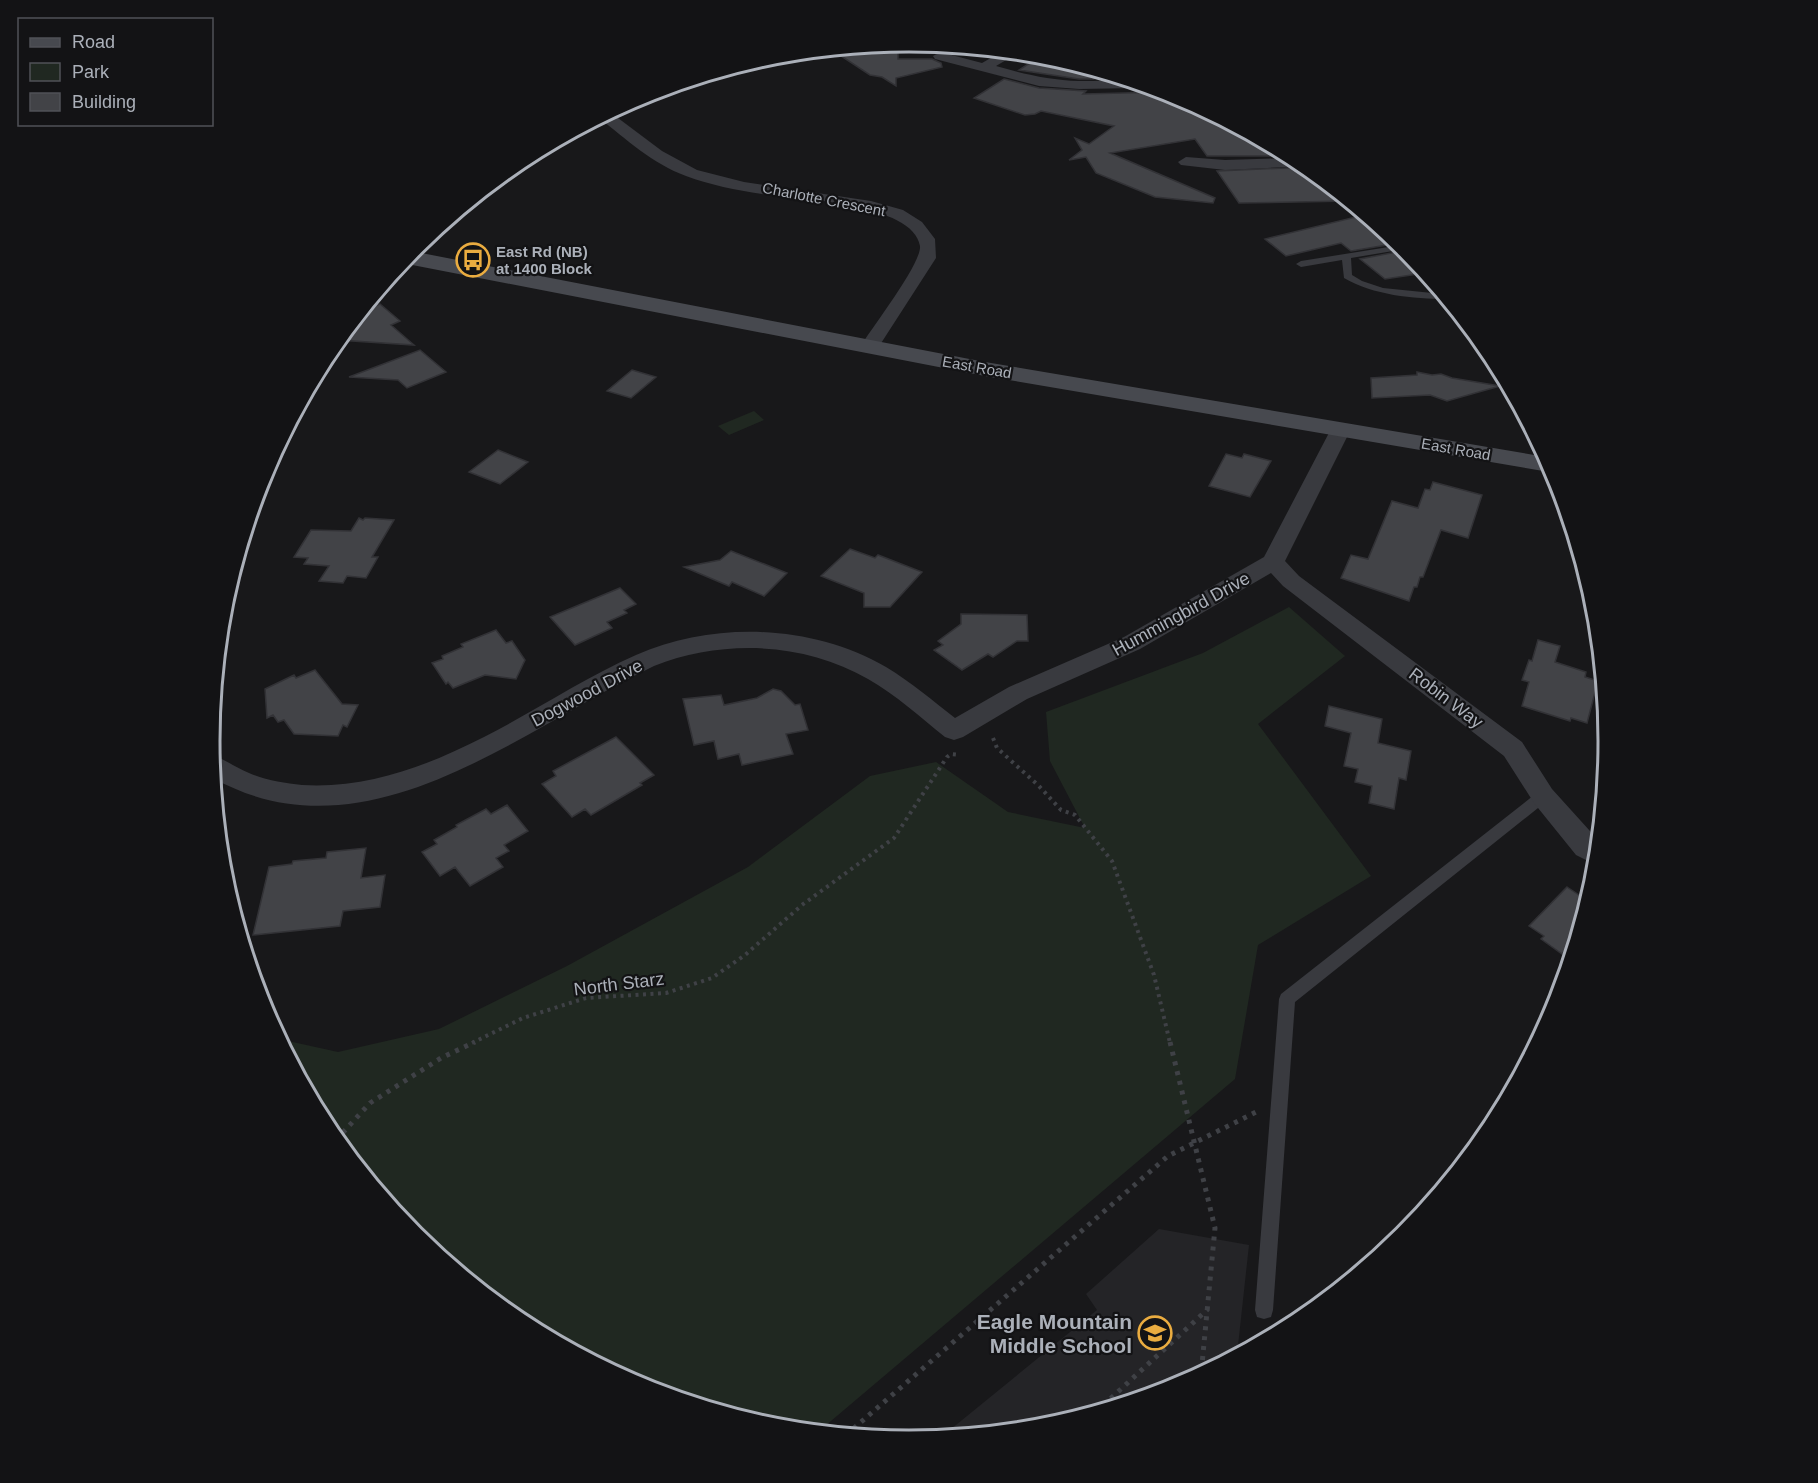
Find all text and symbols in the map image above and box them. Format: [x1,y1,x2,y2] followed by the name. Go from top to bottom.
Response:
[18,18,213,126] legend
[72,32,115,52] text: Road
[72,62,110,82] text: Park
[72,92,136,112] text: Building
[761,179,888,219] street label: Charlotte Crescent
[455,242,491,278] bus stop icon: East Rd (NB) at 1400 Block
[496,243,593,277] place label: East Rd (NB) at 1400 Block
[941,353,1013,381] street label: East Road
[1420,435,1492,463] street label: East Road
[1109,568,1253,660] street label: Hummingbird Drive
[528,655,646,731] street label: Dogwood Drive
[1405,664,1487,732] street label: Robin Way
[573,969,665,999] street label: North Starz
[977,1310,1132,1357] place label: Eagle Mountain Middle School
[1137,1315,1173,1351] school or university icon: Eagle Mountain Middle School

